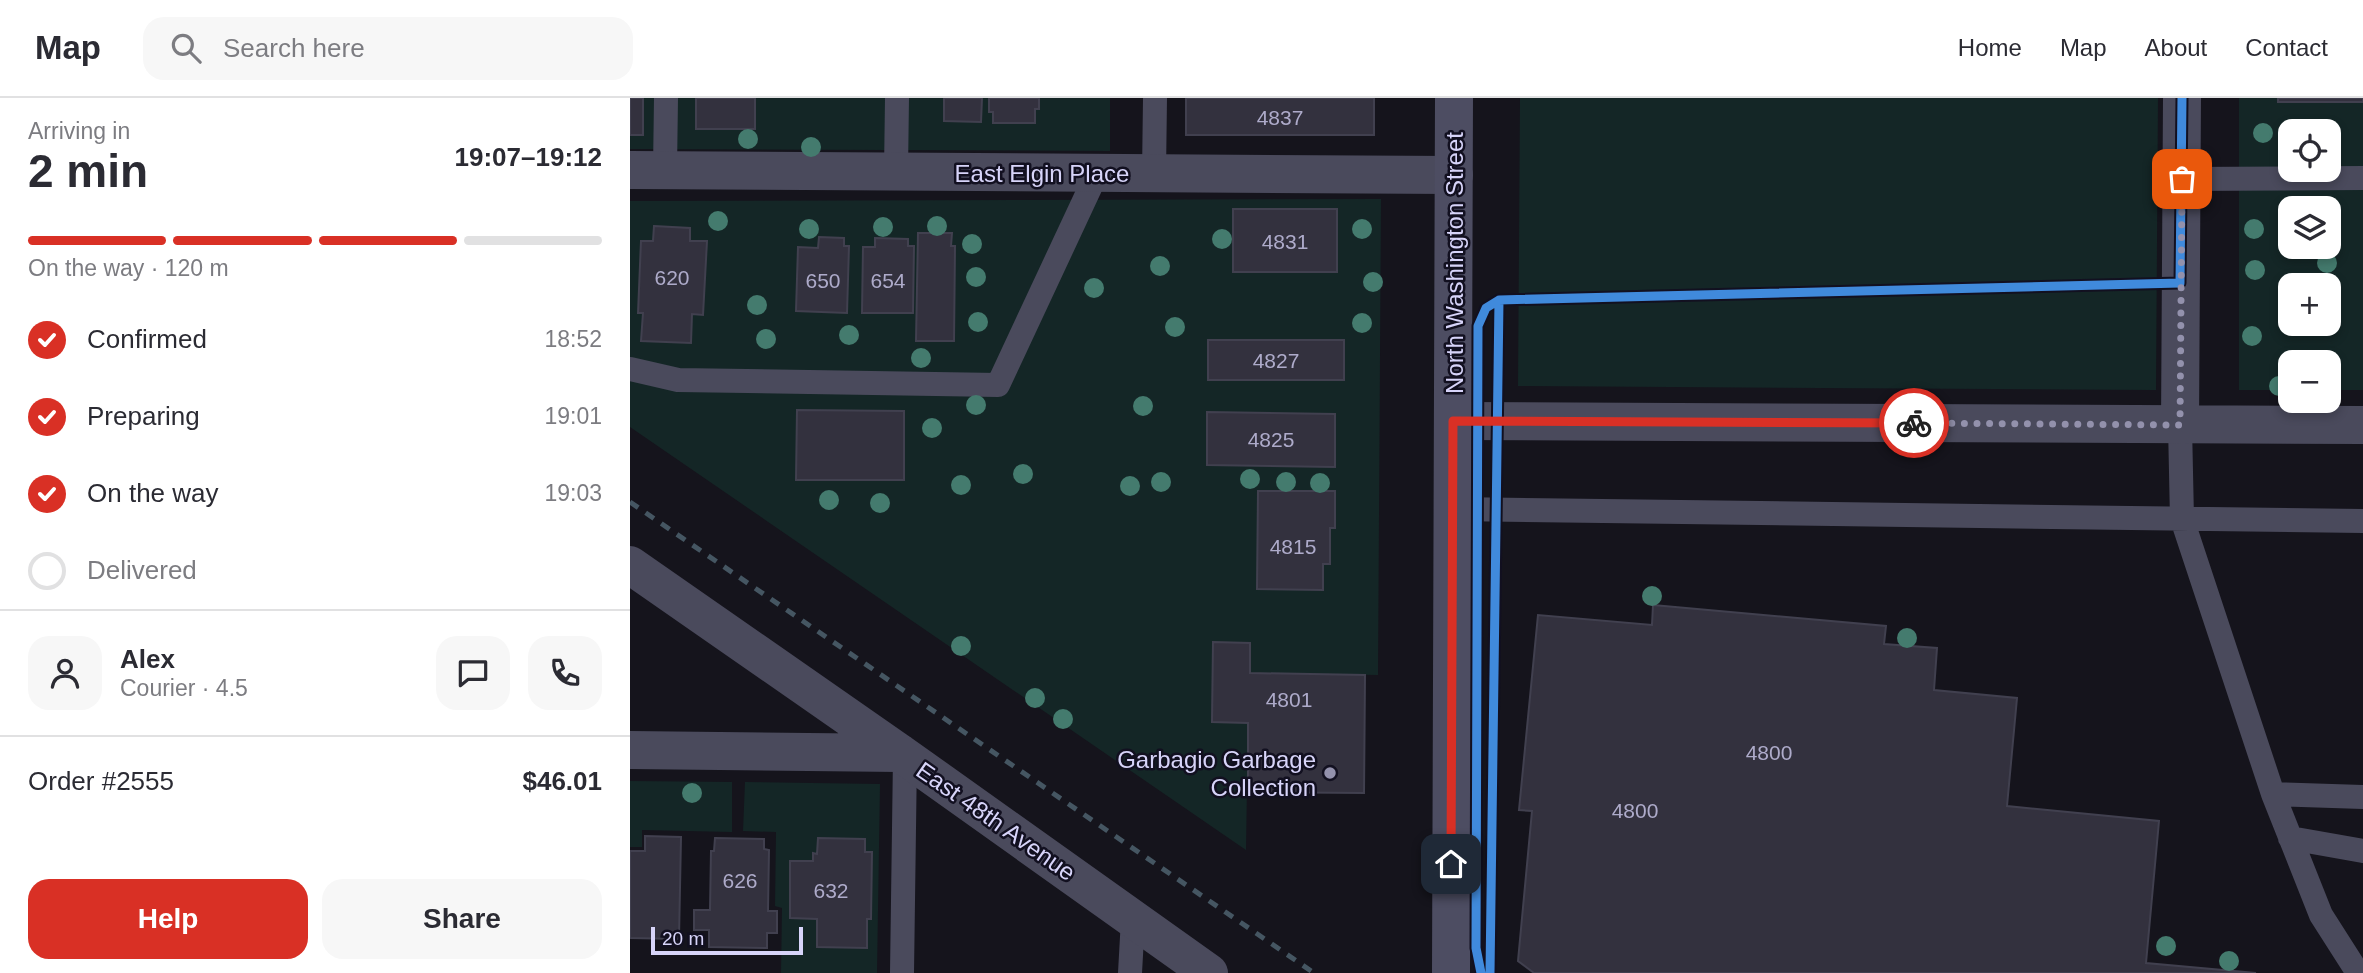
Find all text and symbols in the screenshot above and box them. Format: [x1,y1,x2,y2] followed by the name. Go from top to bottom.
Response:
[143,17,633,80] search box
[35,29,101,66] text: Map
[167,29,205,67] icon: search
[223,33,365,63] text: Search here
[1958,34,2022,61] text: Home
[2060,34,2107,61] text: Map
[2145,34,2207,61] text: About
[2245,34,2328,61] text: Contact
[1257,106,1303,129] house number: 4837
[28,118,130,144] text: Arriving in
[2278,119,2341,413] map controls
[2278,119,2341,182] button: locate
[1441,132,1468,394] street label: North Washington Street
[455,142,602,172] text: 19:07–19:12
[28,145,148,197] text: 2 min
[2152,149,2212,209] pin
[955,160,1129,187] street label: East Elgin Place
[2163,160,2201,198] icon: bag
[2278,196,2341,259] button: layers
[1262,230,1308,253] house number: 4831
[28,255,229,281] text: On the way · 120 m
[654,266,690,289] house number: 620
[805,269,841,292] house number: 650
[870,269,906,292] house number: 654
[2278,273,2341,336] button: +
[28,321,66,359] icon: check
[87,324,207,354] text: Confirmed
[544,326,602,352] text: 18:52
[1253,349,1299,372] house number: 4827
[2278,350,2341,413] button: −
[1879,388,1949,458] courier
[28,398,66,436] icon: check
[87,401,200,431] text: Preparing
[544,403,602,429] text: 19:01
[1895,404,1933,442] icon: bike
[1248,428,1294,451] house number: 4825
[28,475,66,513] icon: check
[87,478,219,508] text: On the way
[544,480,602,506] text: 19:03
[1270,535,1316,558] house number: 4815
[87,555,197,585] text: Delivered
[28,636,102,710] button: person
[436,636,510,710] button: chat
[528,636,602,710] button: phone
[120,644,175,674] text: Alex
[120,675,248,701] text: Courier · 4.5
[1266,688,1312,711] house number: 4801
[1746,741,1792,764] house number: 4800
[1117,746,1316,801] place label: Garbagio Garbage Collection
[911,756,1081,886] street label: East 48th Avenue
[1322,765,1338,781] marker: Garbagio Garbage Collection
[28,766,174,796] text: Order #2555
[522,766,602,796] text: $46.01
[1612,799,1658,822] house number: 4800
[1421,834,1481,894] pin
[1432,845,1470,883] icon: home
[722,869,758,892] house number: 626
[28,879,308,959] button: Help
[322,879,602,959] button: Share
[813,879,849,902] house number: 632
[651,924,803,956] scale bar
[662,928,704,949] text: 20 m

